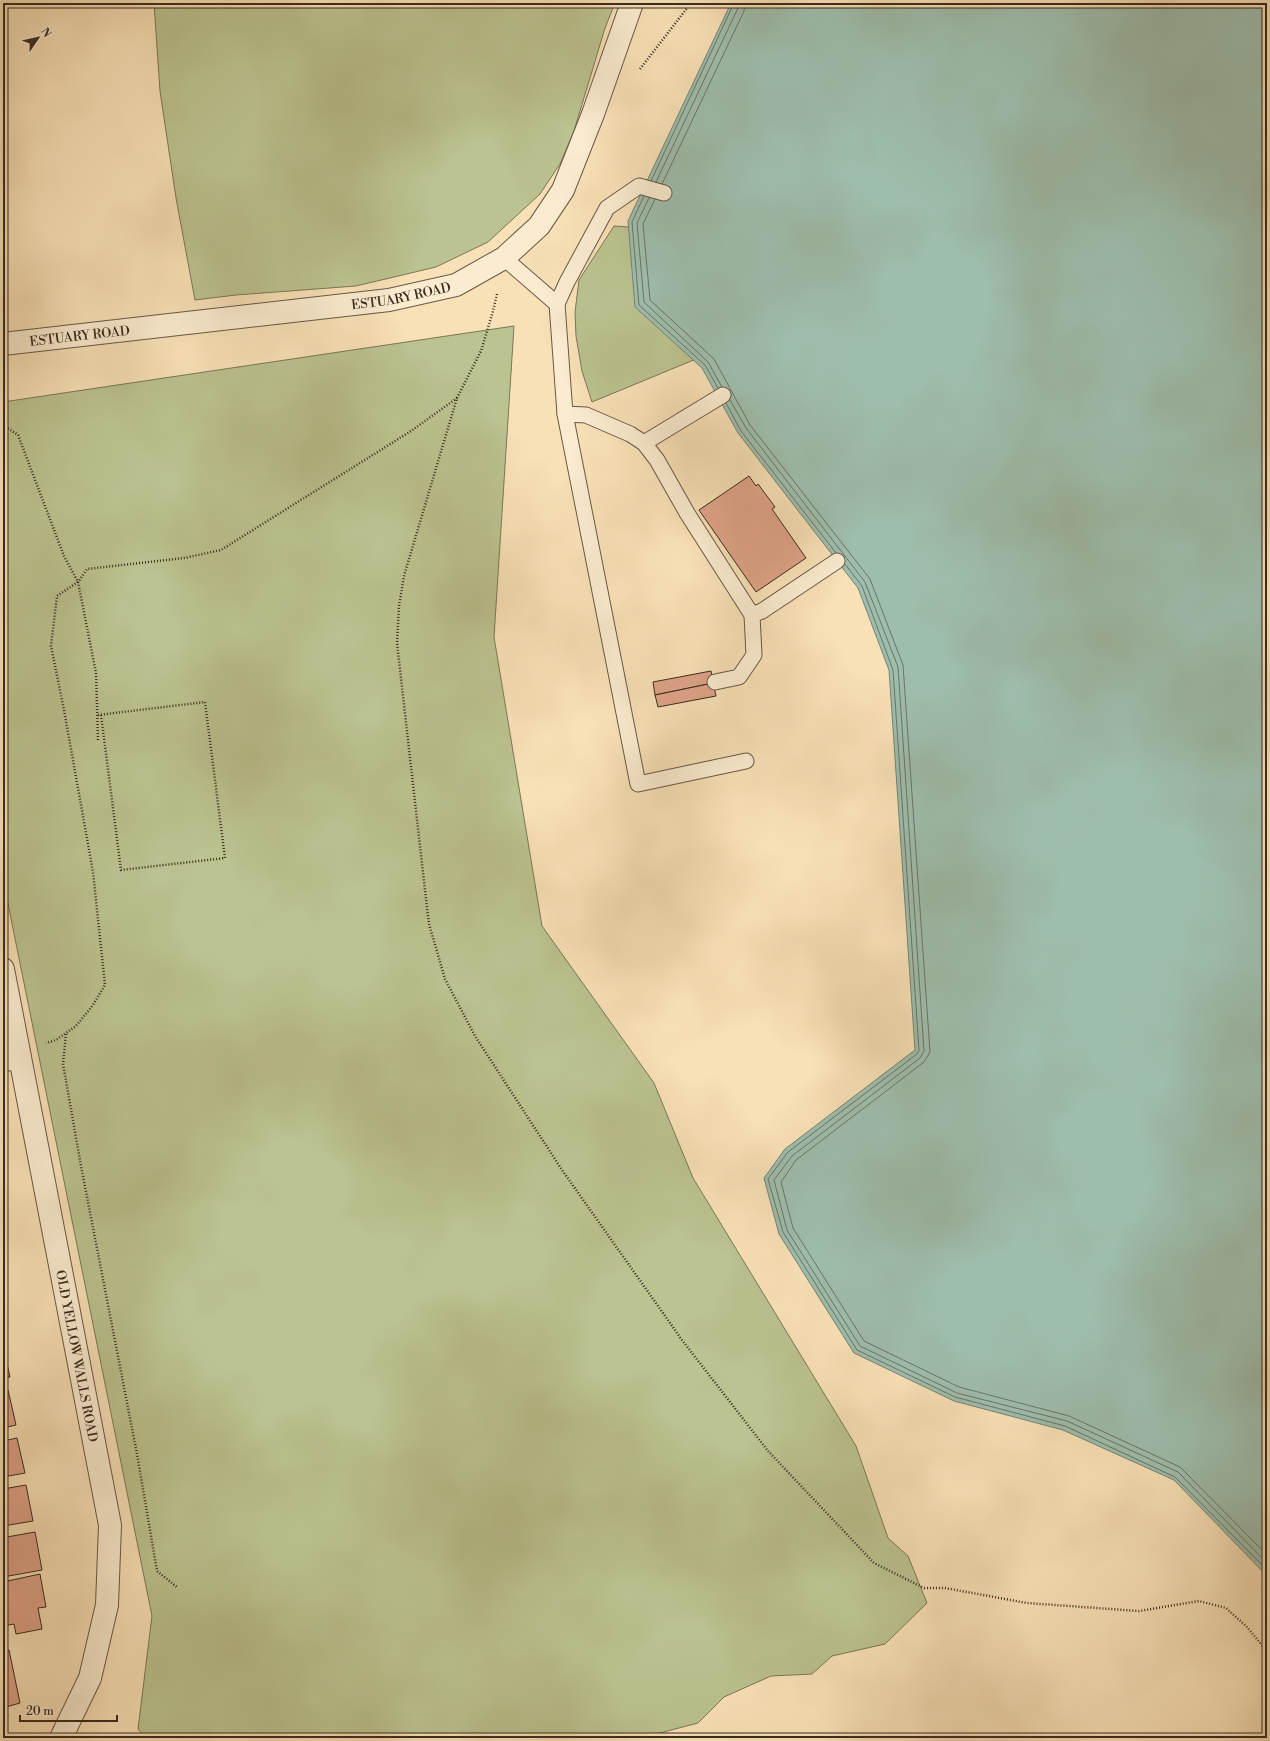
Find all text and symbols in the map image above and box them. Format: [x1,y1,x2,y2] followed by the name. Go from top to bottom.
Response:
[18,18,58,58] north arrow
[37,25,54,41] text: N
[350,279,452,313] street label: ESTUARY ROAD
[29,323,131,350] street label: ESTUARY ROAD
[52,1269,101,1443] street label: OLD YELLOW WALLS ROAD
[20,1697,117,1723] scale bar
[26,1704,54,1719] text: 20 m

